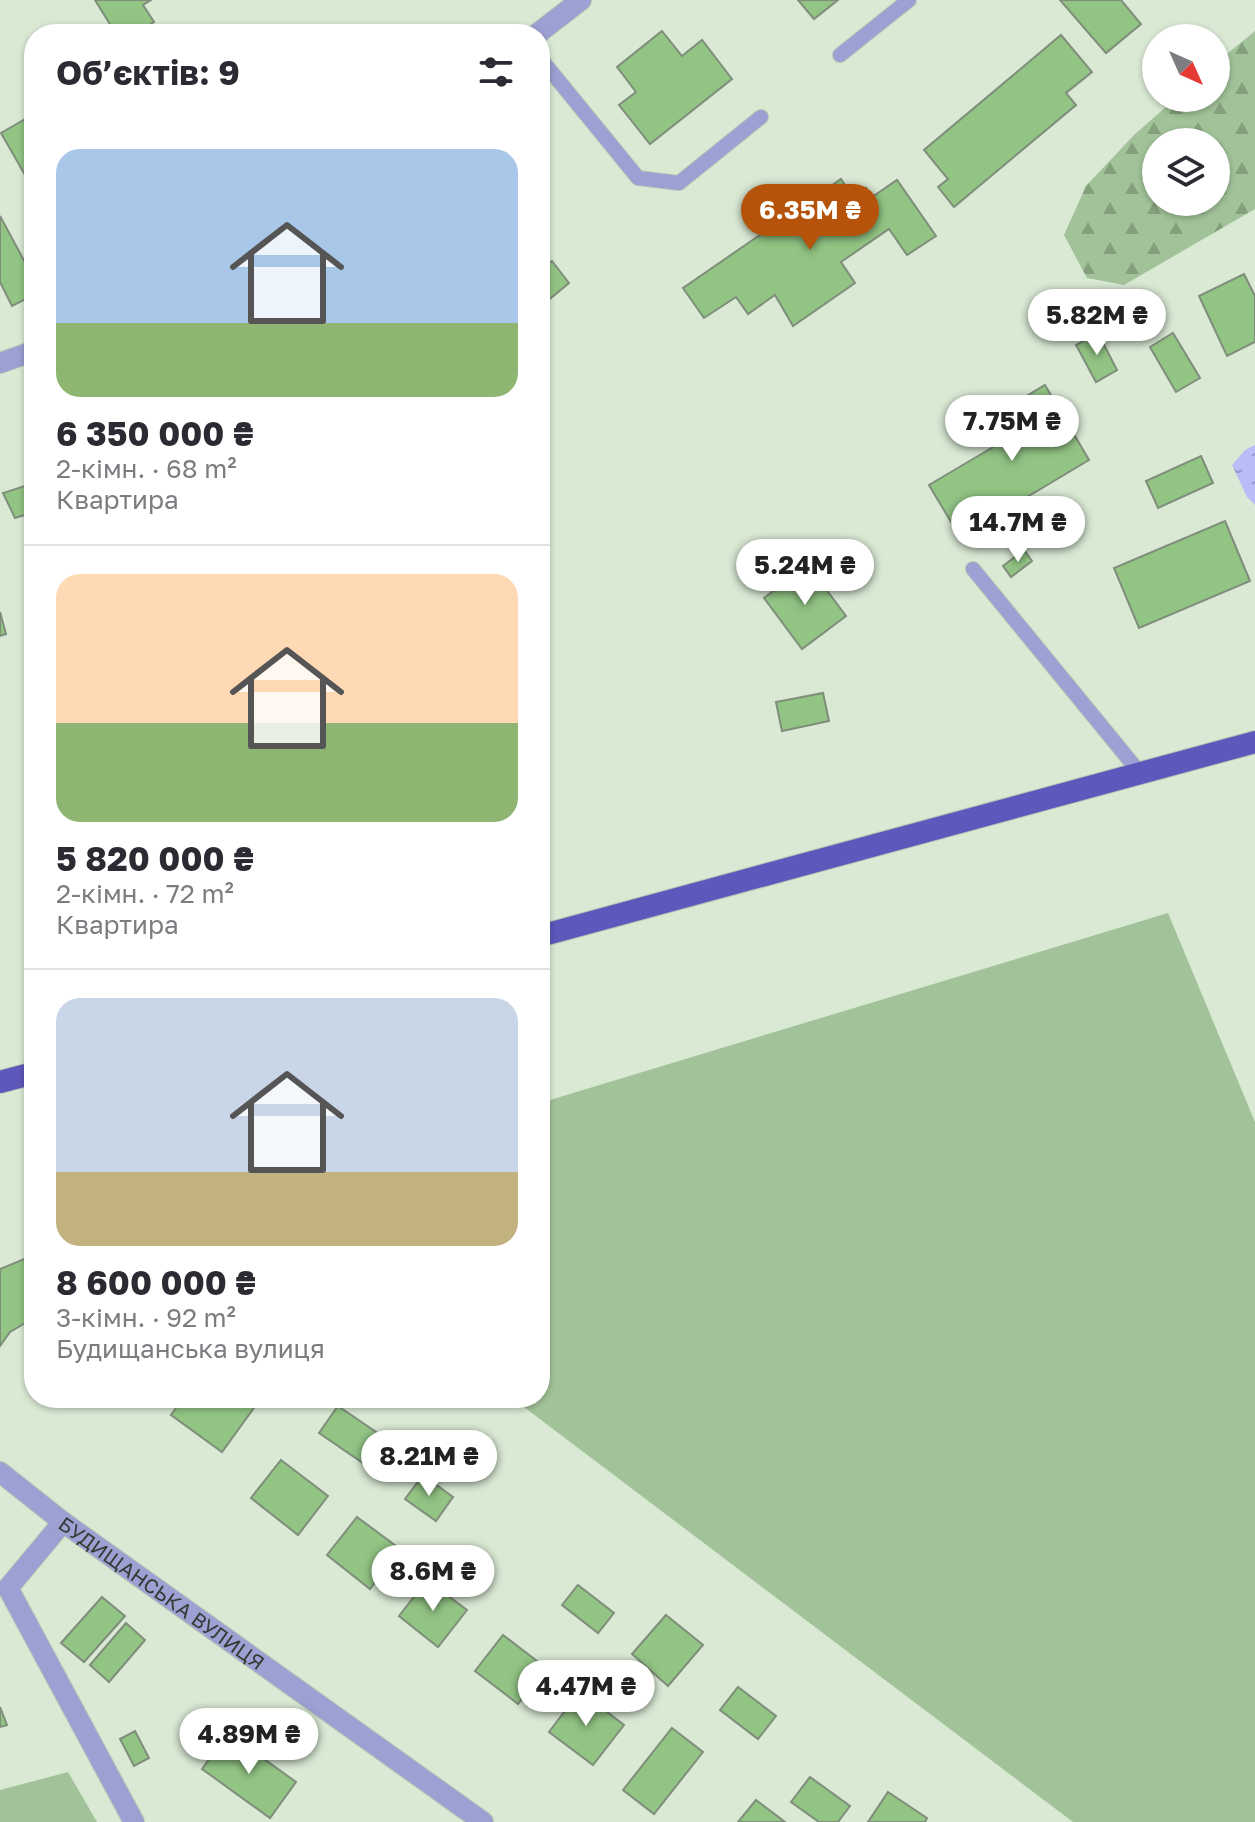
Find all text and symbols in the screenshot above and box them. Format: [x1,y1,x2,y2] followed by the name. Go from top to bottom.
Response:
[1142,24,1230,112] north arrow
[1142,24,1230,216] map controls
[474,50,518,94] icon: filters
[56,52,240,92] text: Об’єктів: 9
[1142,128,1230,216] button: layers
[736,184,884,252] pin: 6.35M ₴
[759,194,861,225] text: 6.35M ₴
[215,201,359,345] icon: home
[1023,289,1171,357] pin: 5.82M ₴
[1046,299,1148,330] text: 5.82M ₴
[938,395,1086,463] pin: 7.75M ₴
[963,405,1061,436] text: 7.75M ₴
[56,413,254,453] text: 6 350 000 ₴
[56,453,237,484] text: 2-кімн. · 68 m²
[56,484,179,515] text: Квартира
[944,496,1092,564] pin: 14.7M ₴
[969,506,1067,537] text: 14.7M ₴
[731,539,879,607] pin: 5.24M ₴
[754,549,856,580] text: 5.24M ₴
[215,626,359,770] icon: home
[56,838,254,878] text: 5 820 000 ₴
[56,878,234,909] text: 2-кімн. · 72 m²
[56,909,179,940] text: Квартира
[215,1050,359,1194] icon: home
[56,1262,256,1302] text: 8 600 000 ₴
[56,1302,236,1333] text: 3-кімн. · 92 m²
[56,1333,325,1364] text: Будищанська вулиця
[355,1430,503,1498] pin: 8.21M ₴
[379,1440,479,1471] text: 8.21M ₴
[54,1511,269,1674] street label: БУДИЩАНСЬКА ВУЛИЦЯ
[368,1545,498,1613] pin: 8.6M ₴
[390,1555,476,1586] text: 8.6M ₴
[512,1660,660,1728] pin: 4.47M ₴
[536,1670,636,1701] text: 4.47M ₴
[175,1708,323,1776] pin: 4.89M ₴
[197,1718,301,1749] text: 4.89M ₴

